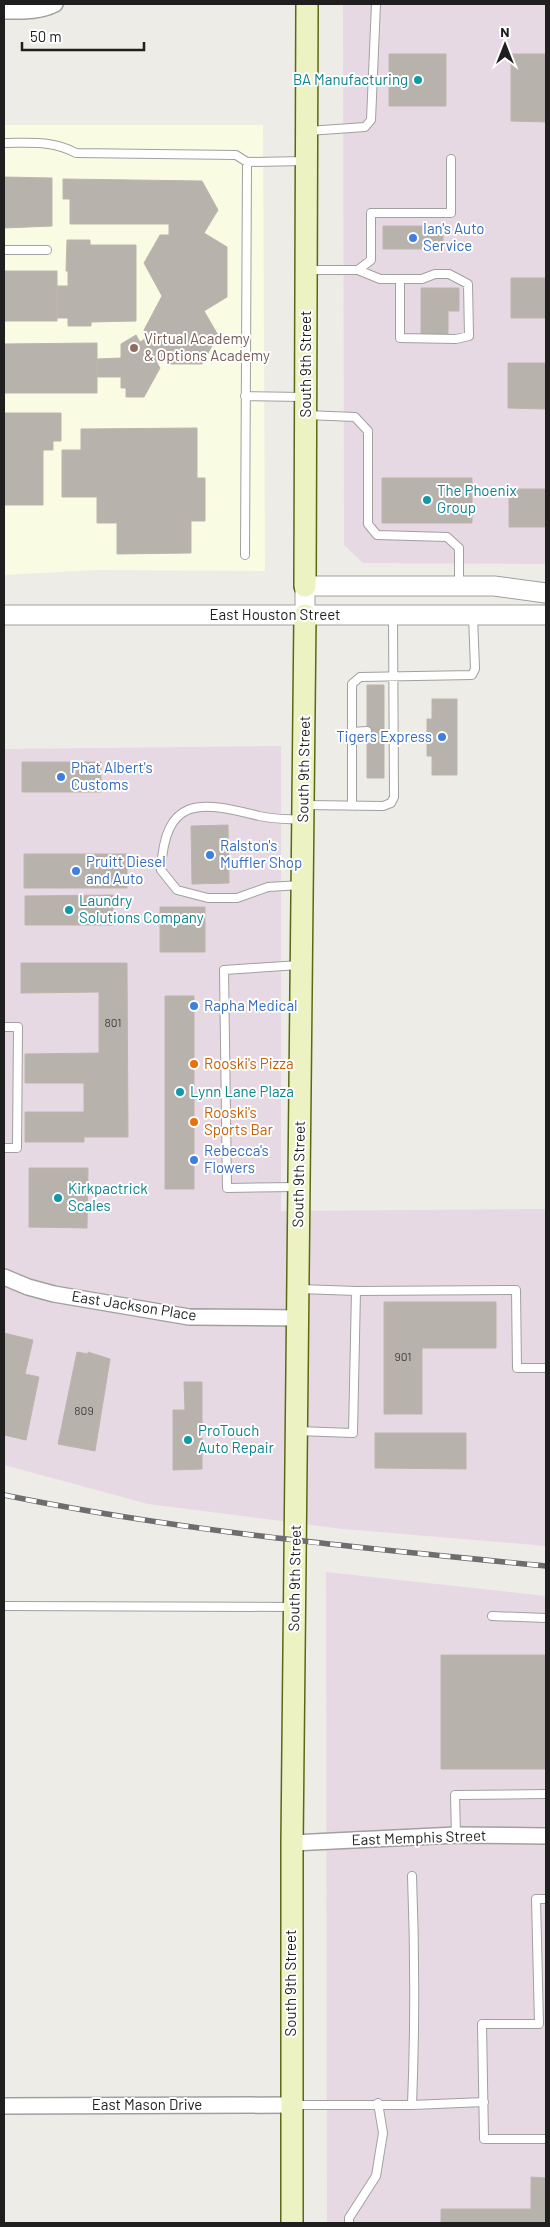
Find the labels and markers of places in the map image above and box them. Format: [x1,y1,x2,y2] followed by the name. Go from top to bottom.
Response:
[293,70,408,88] place label: BA Manufacturing
[412,74,424,86] marker: BA Manufacturing
[423,219,485,254] place label: Ian's Auto Service
[407,232,419,244] marker: Ian's Auto Service
[144,329,270,364] place label: Virtual Academy & Options Academy
[128,342,140,354] marker: Virtual Academy & Options Academy
[437,481,517,516] place label: The Phoenix Group
[421,494,433,506] marker: The Phoenix Group
[336,727,432,745] place label: Tigers Express
[436,731,448,743] marker: Tigers Express
[71,758,153,793] place label: Phat Albert's Customs
[55,771,67,783] marker: Phat Albert's Customs
[220,836,302,871] place label: Ralston's Muffler Shop
[204,849,216,861] marker: Ralston's Muffler Shop
[86,852,166,887] place label: Pruitt Diesel and Auto
[70,865,82,877] marker: Pruitt Diesel and Auto
[79,891,204,926] place label: Laundry Solutions Company
[63,904,75,916] marker: Laundry Solutions Company
[204,996,298,1014] place label: Rapha Medical
[188,1000,200,1012] marker: Rapha Medical
[204,1054,294,1072] place label: Rooski's Pizza
[188,1058,200,1070] marker: Rooski's Pizza
[190,1082,294,1100] place label: Lynn Lane Plaza
[174,1086,186,1098] marker: Lynn Lane Plaza
[204,1103,273,1138] place label: Rooski's Sports Bar
[188,1116,200,1128] marker: Rooski's Sports Bar
[204,1141,269,1176] place label: Rebecca's Flowers
[188,1154,200,1166] marker: Rebecca's Flowers
[68,1179,148,1214] place label: Kirkpactrick Scales
[52,1192,64,1204] marker: Kirkpactrick Scales
[198,1421,274,1456] place label: ProTouch Auto Repair
[182,1434,194,1446] marker: ProTouch Auto Repair

